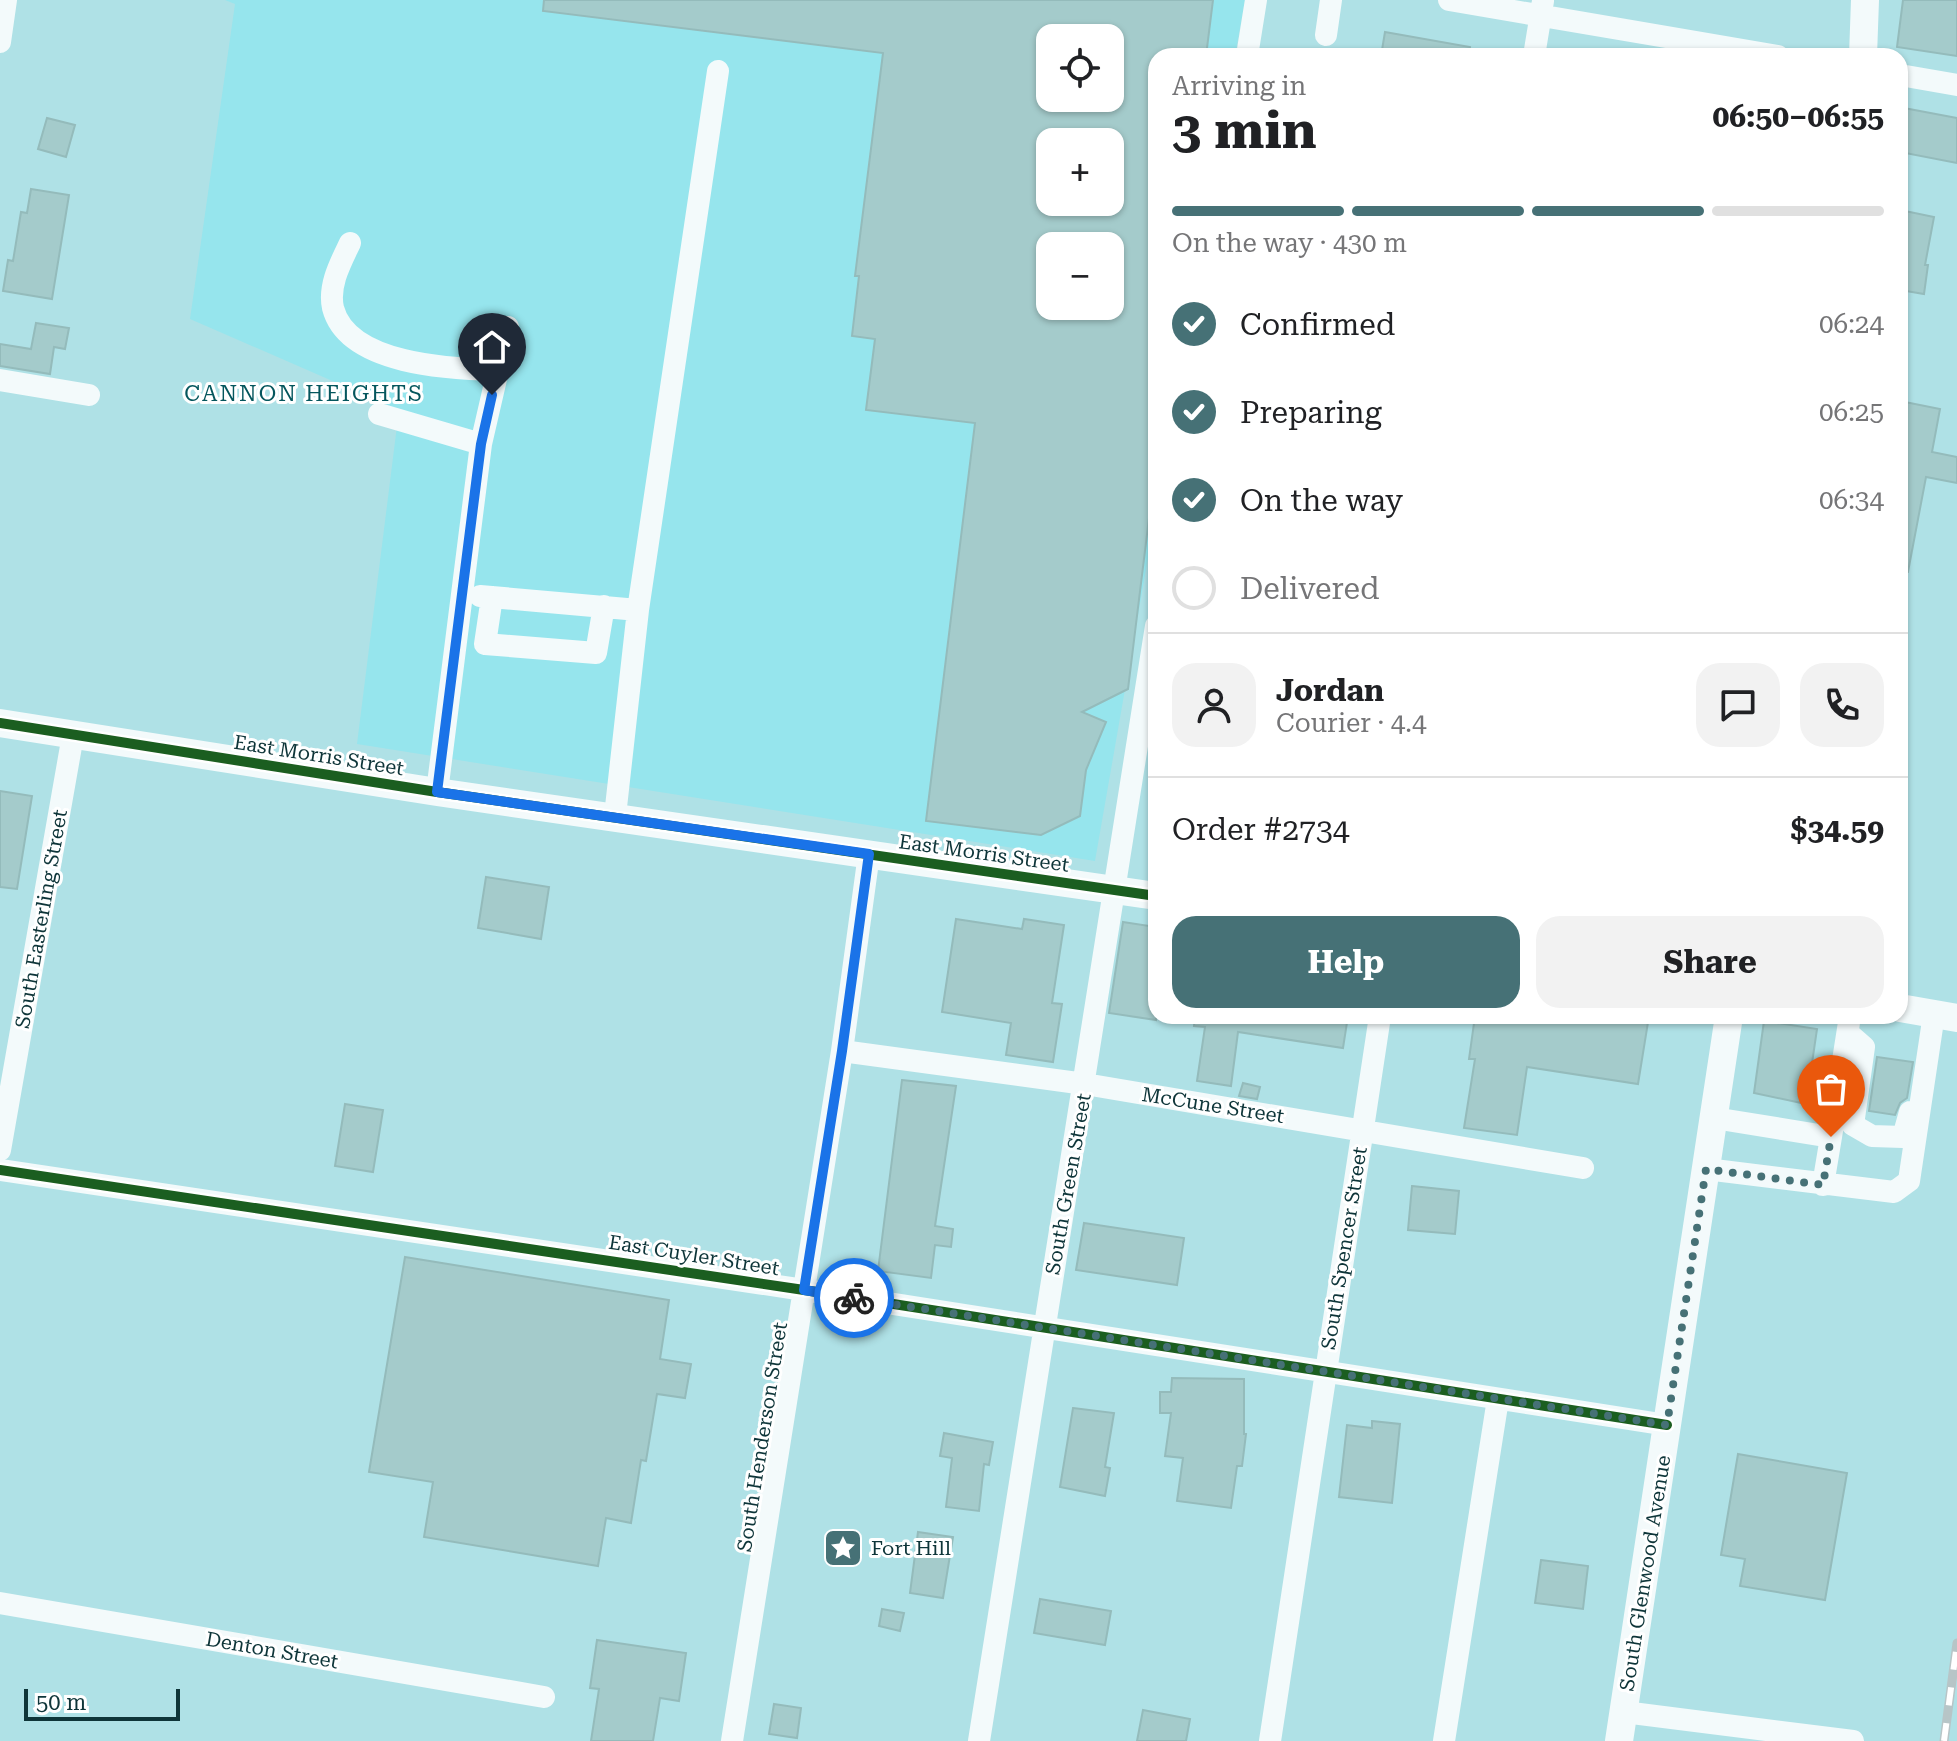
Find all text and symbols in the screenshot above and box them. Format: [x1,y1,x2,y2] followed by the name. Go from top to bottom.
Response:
[1036,24,1124,320] map controls
[1036,24,1124,112] button: locate
[1172,71,1306,101] text: Arriving in
[1712,99,1884,134] text: 06:50–06:55
[1172,100,1317,161] text: 3 min
[1036,128,1124,216] button: +
[1172,228,1407,258] text: On the way · 430 m
[1036,232,1124,320] button: −
[1172,302,1216,346] icon: check
[1240,307,1395,342] text: Confirmed
[1819,309,1884,339] text: 06:24
[458,313,526,395] pin
[470,325,514,369] icon: home
[184,381,424,406] district label: CANNON HEIGHTS
[1172,390,1216,434] icon: check
[1240,395,1382,430] text: Preparing
[1819,397,1884,427] text: 06:25
[1172,478,1216,522] icon: check
[1240,483,1403,518] text: On the way
[1819,485,1884,515] text: 06:34
[1240,571,1379,606] text: Delivered
[1172,663,1256,747] button: person
[1696,663,1780,747] button: chat
[1800,663,1884,747] button: phone
[1276,673,1384,708] text: Jordan
[1276,708,1426,738] text: Courier · 4.4
[232,730,406,780] street label: East Morris Street
[10,807,72,1030] street label: South Easterling Street
[1172,812,1350,847] text: Order #2734
[1791,812,1884,847] text: $34.59
[897,829,1071,877] street label: East Morris Street
[1172,916,1520,1008] button: Help
[1536,916,1884,1008] button: Share
[1797,1055,1865,1137] pin
[1809,1067,1853,1111] icon: bag
[1140,1082,1286,1128] street label: McCune Street
[1040,1091,1096,1277] street label: South Green Street
[1316,1144,1372,1351] street label: South Spencer Street
[607,1230,782,1280] street label: East Cuyler Street
[814,1258,894,1338] courier
[832,1276,876,1320] icon: bike
[732,1320,792,1554] street label: South Henderson Street
[1614,1453,1676,1693] street label: South Glenwood Avenue
[822,1527,864,1569] place icon: Fort Hill
[871,1536,951,1560] place label: Fort Hill
[204,1627,341,1674] street label: Denton Street
[24,1685,180,1721] scale bar
[36,1690,86,1715] text: 50 m

